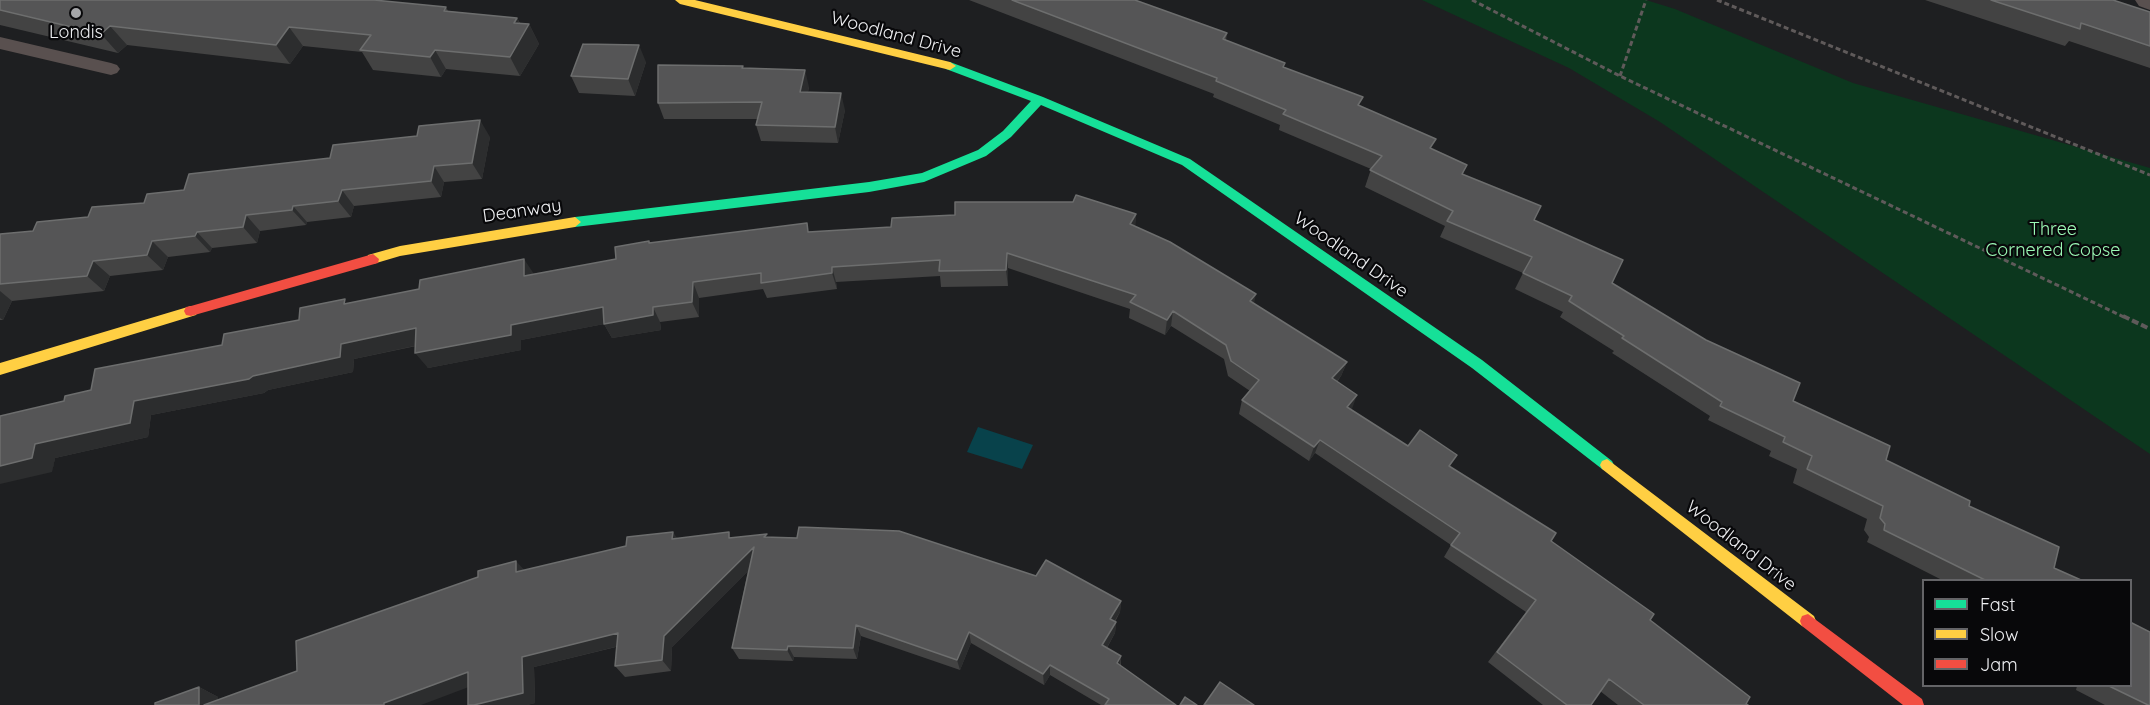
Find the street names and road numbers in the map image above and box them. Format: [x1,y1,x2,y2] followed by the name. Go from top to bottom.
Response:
[828,7,964,63] street label: Woodland Drive
[481,195,563,227] street label: Deanway
[1290,208,1412,302] street label: Woodland Drive
[1681,496,1801,596] street label: Woodland Drive

